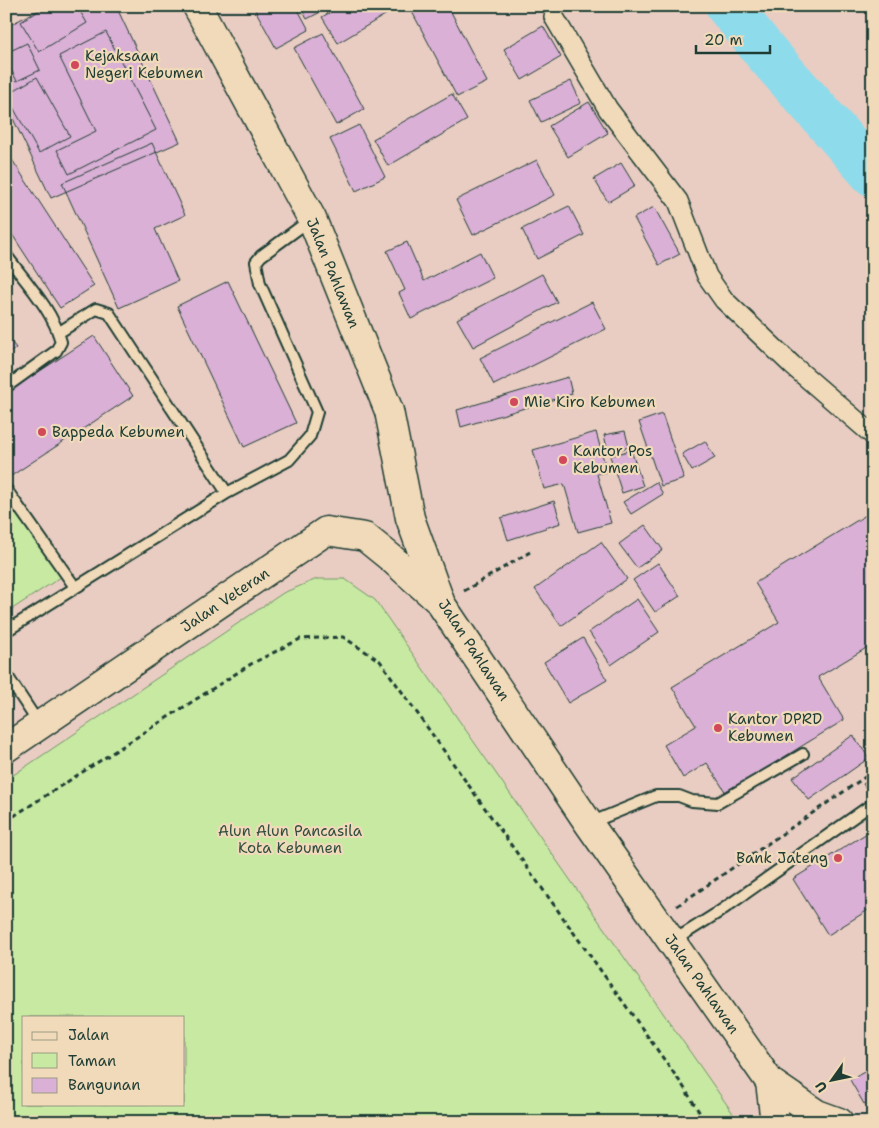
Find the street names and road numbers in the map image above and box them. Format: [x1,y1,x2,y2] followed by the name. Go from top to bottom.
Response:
[302,215,364,331] street label: Jalan Pahlawan
[177,563,273,637] street label: Jalan Veteran
[434,595,514,705] street label: Jalan Pahlawan
[660,930,744,1038] street label: Jalan Pahlawan

